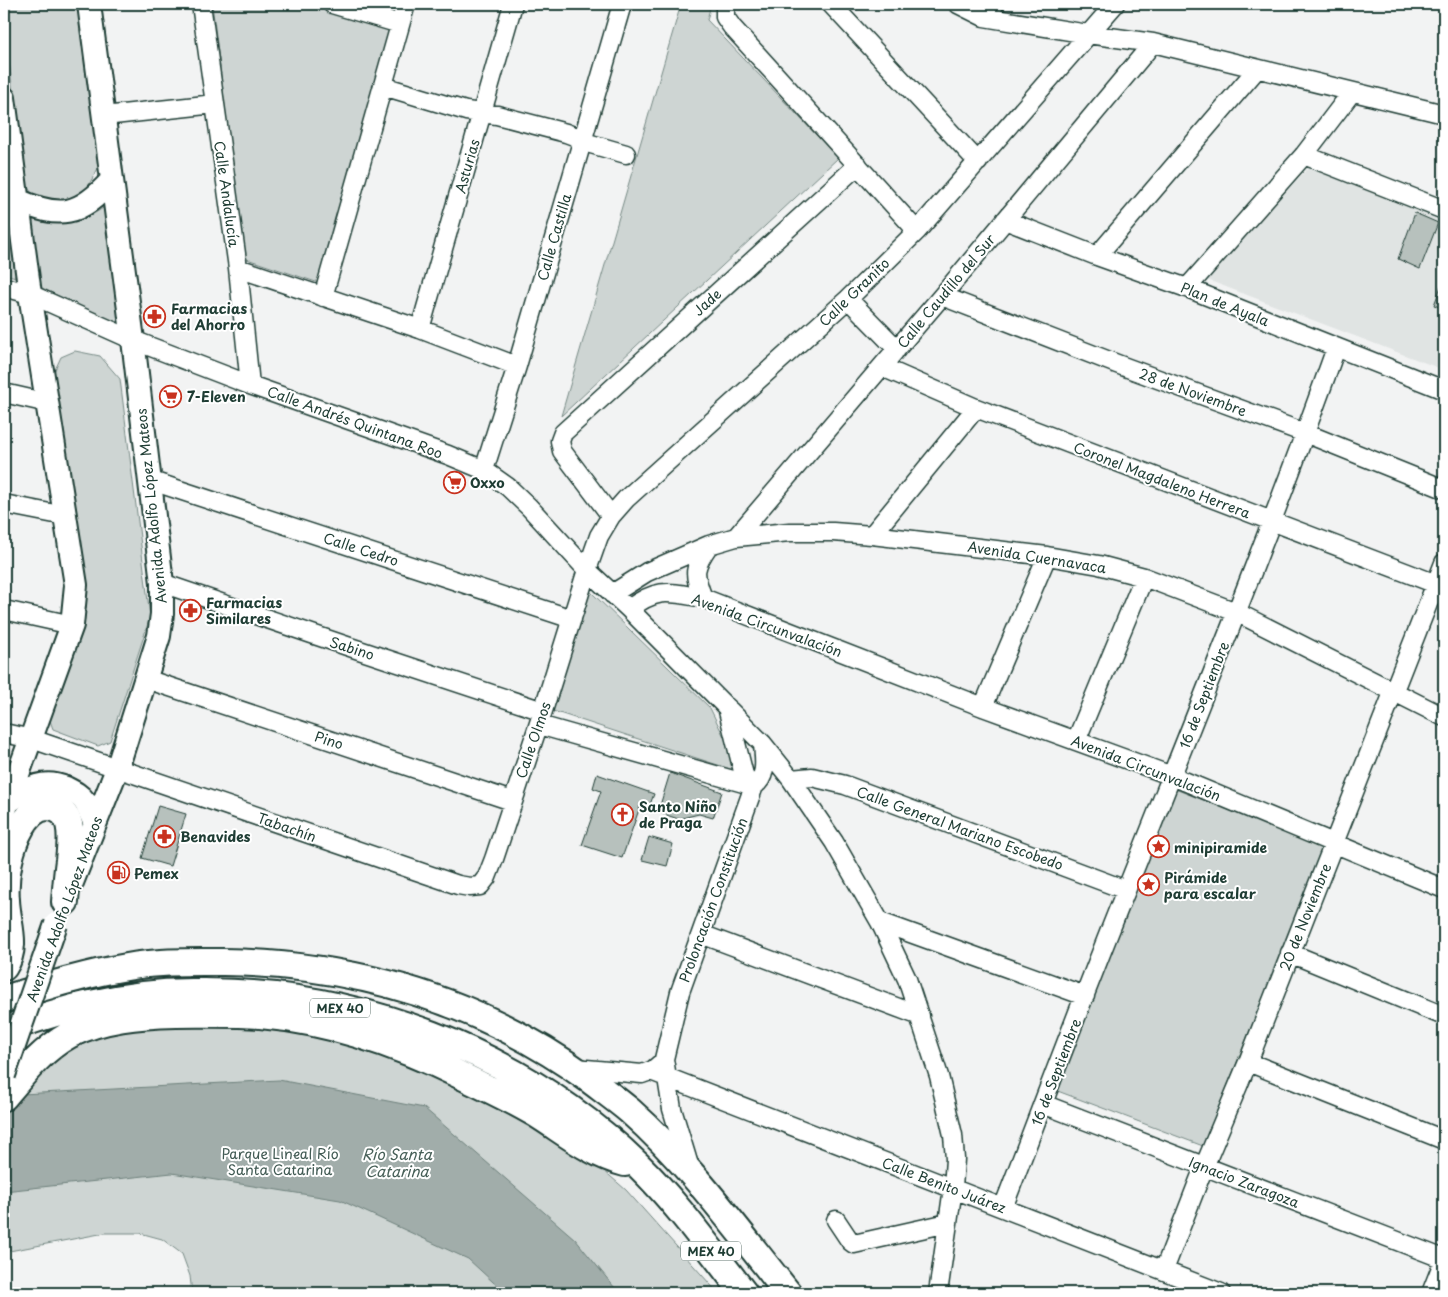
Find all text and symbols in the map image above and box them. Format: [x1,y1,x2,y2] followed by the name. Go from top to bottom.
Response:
[449,136,485,196] street label: Asturias
[209,140,245,249] street label: Calle Andalucía
[532,191,577,283] street label: Calle Castilla
[892,229,1000,353] street label: Calle Caudillo del Sur
[814,253,894,331] street label: Calle Granito
[1178,277,1273,331] street label: Plan de Ayala
[688,284,726,320] street label: Jade
[171,298,247,335] place label: Farmacias del Ahorro
[143,304,167,328] pharmacy icon: Farmacias del Ahorro
[1136,363,1250,421] street label: 28 de Noviembre
[264,380,446,464] street label: Calle Andrés Quintana Roo
[159,384,183,408] supermarket icon: 7-Eleven
[187,386,246,407] place label: 7-Eleven
[130,407,172,605] street label: Avenida Adolfo López Mateos
[1071,437,1254,524] street label: Coronel Magdaleno Herrera
[442,470,466,494] supermarket icon: Oxxo
[470,472,504,493] place label: Oxxo
[321,527,402,571] street label: Calle Cedro
[966,536,1108,578] street label: Avenida Cuernavaca
[689,588,845,662] street label: Avenida Circunvalación
[206,592,282,629] place label: Farmacias Similares
[178,598,202,622] pharmacy icon: Farmacias Similares
[327,631,377,665] street label: Sabino
[1174,638,1234,752] street label: 16 de Septiembre
[510,699,556,781] street label: Calle Olmos
[312,726,346,755] street label: Pino
[1068,730,1224,806] street label: Avenida Circunvalación
[854,781,1066,875] street label: Calle General Mariano Escobedo
[639,796,717,833] place label: Santo Niño de Praga
[611,802,635,826] church icon: Santo Niño de Praga
[255,807,319,847] street label: Tabachín
[21,813,107,1005] street label: Avenida Adolfo López Mateos
[673,815,753,985] street label: Proloncación Constitución
[152,824,176,848] pharmacy icon: Benavides
[180,826,251,847] place label: Benavides
[1146,835,1170,859] place icon: minipiramide
[1174,837,1268,858] place label: minipiramide
[1274,860,1336,974] street label: 20 de Noviembre
[106,861,130,885] fuel station icon: Pemex
[134,863,179,884] place label: Pemex
[1164,867,1257,904] place label: Pirámide para escalar
[1136,873,1160,897] place icon: Pirámide para escalar
[310,998,370,1018] road number: MEX 40
[1026,1015,1086,1129] street label: 16 de Septiembre
[362,1142,433,1182] water label: Río Santa Catarina
[221,1143,339,1180] park label: Parque Lineal Río Santa Catarina
[1186,1151,1303,1213] street label: Ignacio Zaragoza
[879,1152,1009,1218] street label: Calle Benito Juárez
[681,1242,741,1260] road number: MEX 40

